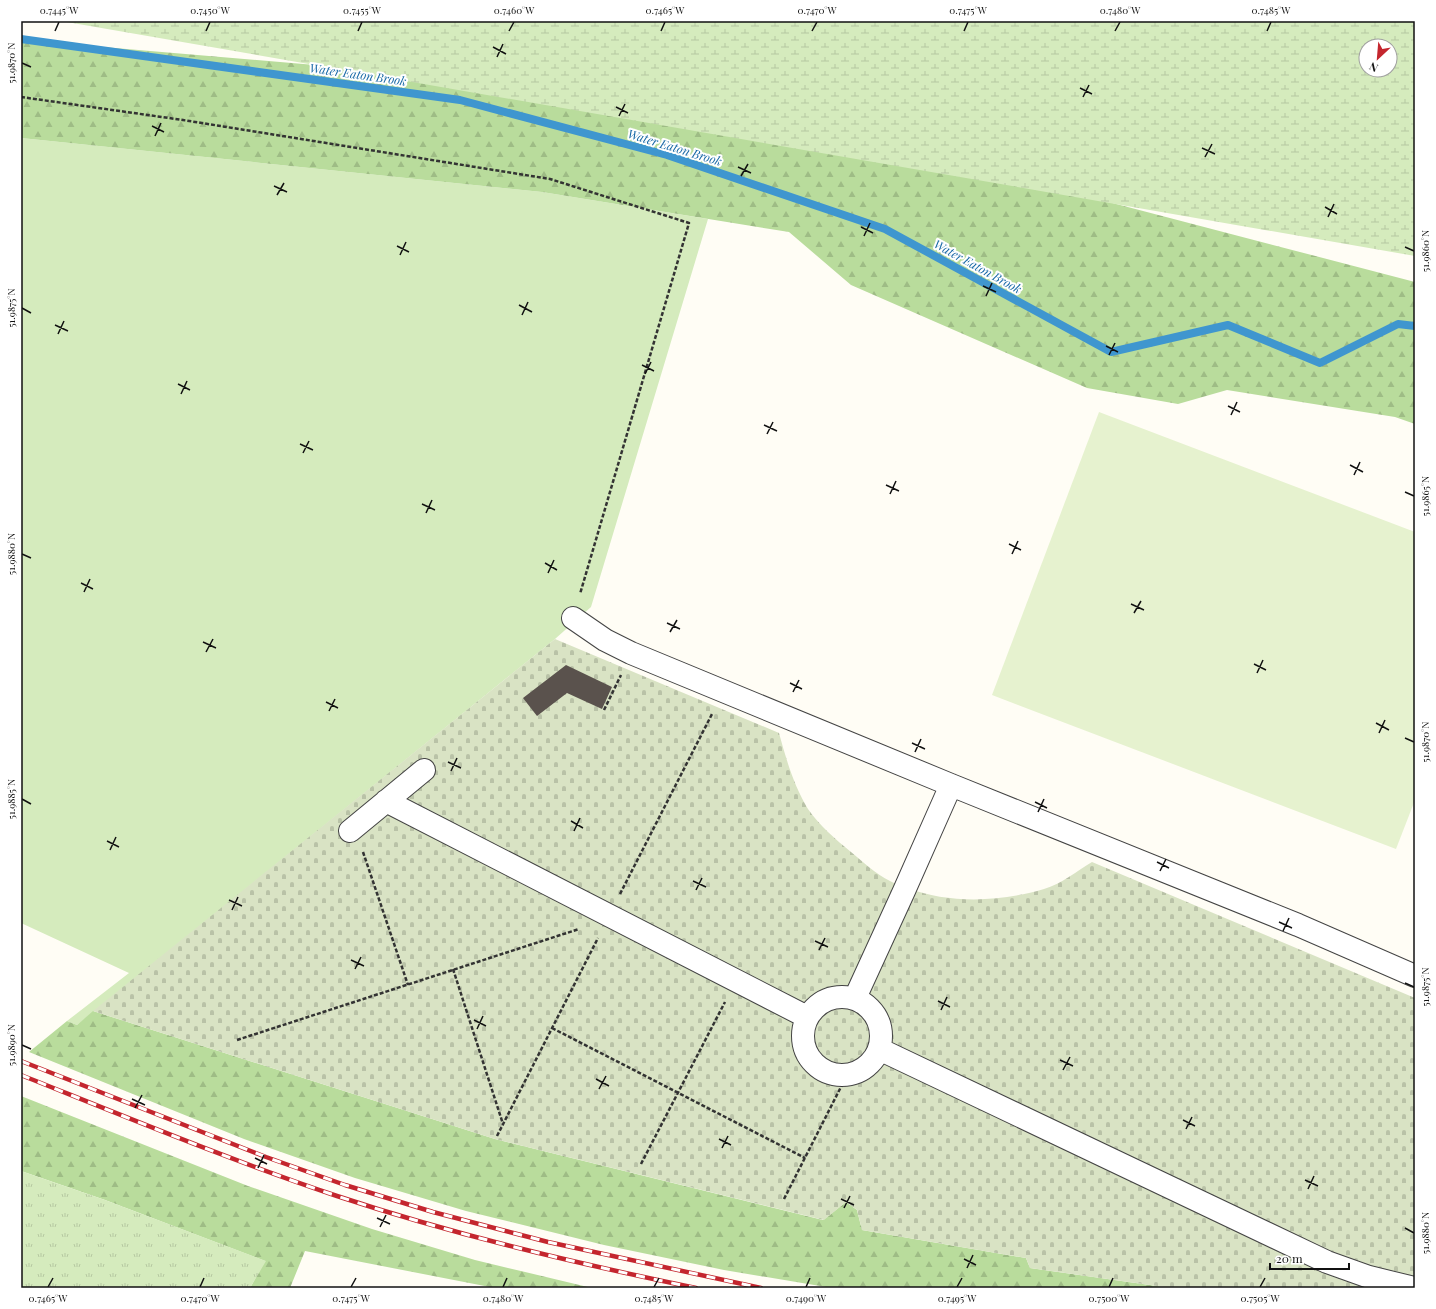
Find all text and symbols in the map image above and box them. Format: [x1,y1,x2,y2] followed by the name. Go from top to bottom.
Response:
[40,3,79,17] text: 0.7445°W
[190,3,231,17] text: 0.7450°W
[343,3,382,17] text: 0.7455°W
[494,3,535,17] text: 0.7460°W
[646,3,685,17] text: 0.7465°W
[797,3,838,17] text: 0.7470°W
[949,3,988,17] text: 0.7475°W
[1100,3,1141,17] text: 0.7480°W
[1252,3,1291,17] text: 0.7485°W
[1358,38,1398,78] north arrow
[4,43,18,83] text: 51.9870°N
[309,59,407,89] water label: Water Eaton Brook
[1366,59,1380,76] text: N
[626,125,724,169] water label: Water Eaton Brook
[1418,230,1432,272] text: 51.9860°N
[931,235,1025,297] water label: Water Eaton Brook
[4,288,18,328] text: 51.9875°N
[1418,476,1432,516] text: 51.9865°N
[4,533,18,575] text: 51.9880°N
[1418,722,1432,762] text: 51.9870°N
[4,779,18,819] text: 51.9885°N
[1418,967,1432,1007] text: 51.9875°N
[4,1024,18,1066] text: 51.9890°N
[1418,1212,1432,1254] text: 51.9880°N
[1270,1245,1349,1271] scale bar
[1276,1250,1303,1266] text: 20 m
[29,1291,68,1305] text: 0.7465°W
[180,1291,221,1305] text: 0.7470°W
[332,1291,371,1305] text: 0.7475°W
[483,1291,524,1305] text: 0.7480°W
[635,1291,674,1305] text: 0.7485°W
[786,1291,827,1305] text: 0.7490°W
[938,1291,977,1305] text: 0.7495°W
[1089,1291,1130,1305] text: 0.7500°W
[1240,1291,1281,1305] text: 0.7505°W

